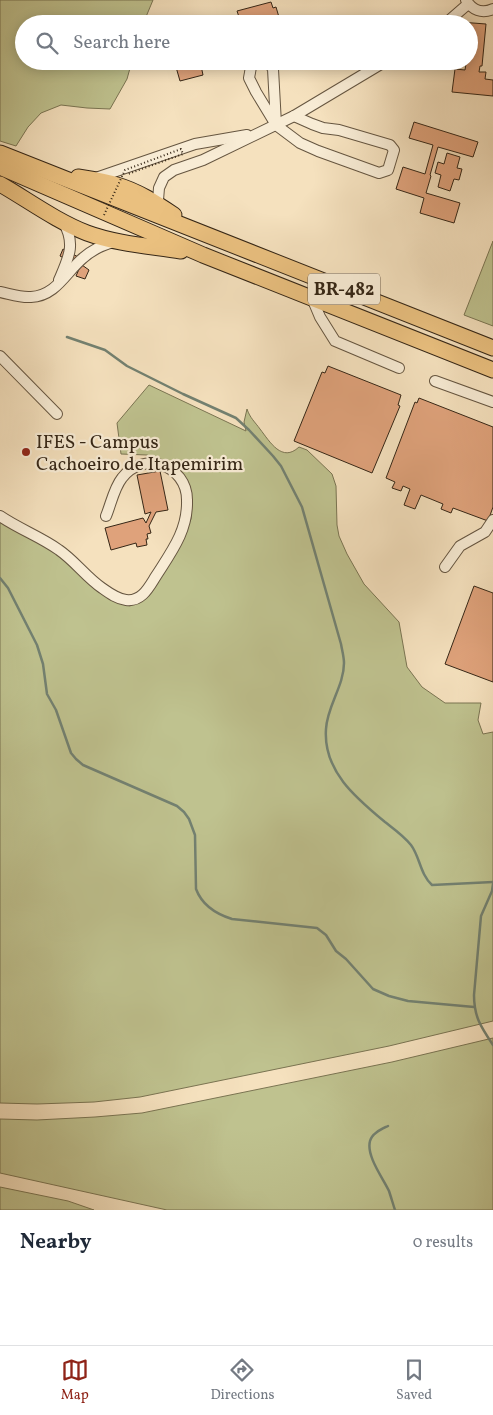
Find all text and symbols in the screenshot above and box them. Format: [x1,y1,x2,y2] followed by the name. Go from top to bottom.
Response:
[15,15,478,70] search box
[33,29,61,57] icon: search
[73,30,170,56] text: Search here
[308,274,380,304] road number: BR-482
[36,430,243,478] place label: IFES - Campus Cachoeiro de Itapemirim
[20,446,32,458] marker: IFES - Campus Cachoeiro de Itapemirim
[20,1228,91,1257] text: Nearby
[413,1232,473,1254] text: 0 results
[61,1356,89,1405] tab: Map
[210,1356,275,1405] tab: Directions
[396,1356,432,1405] tab: Saved

